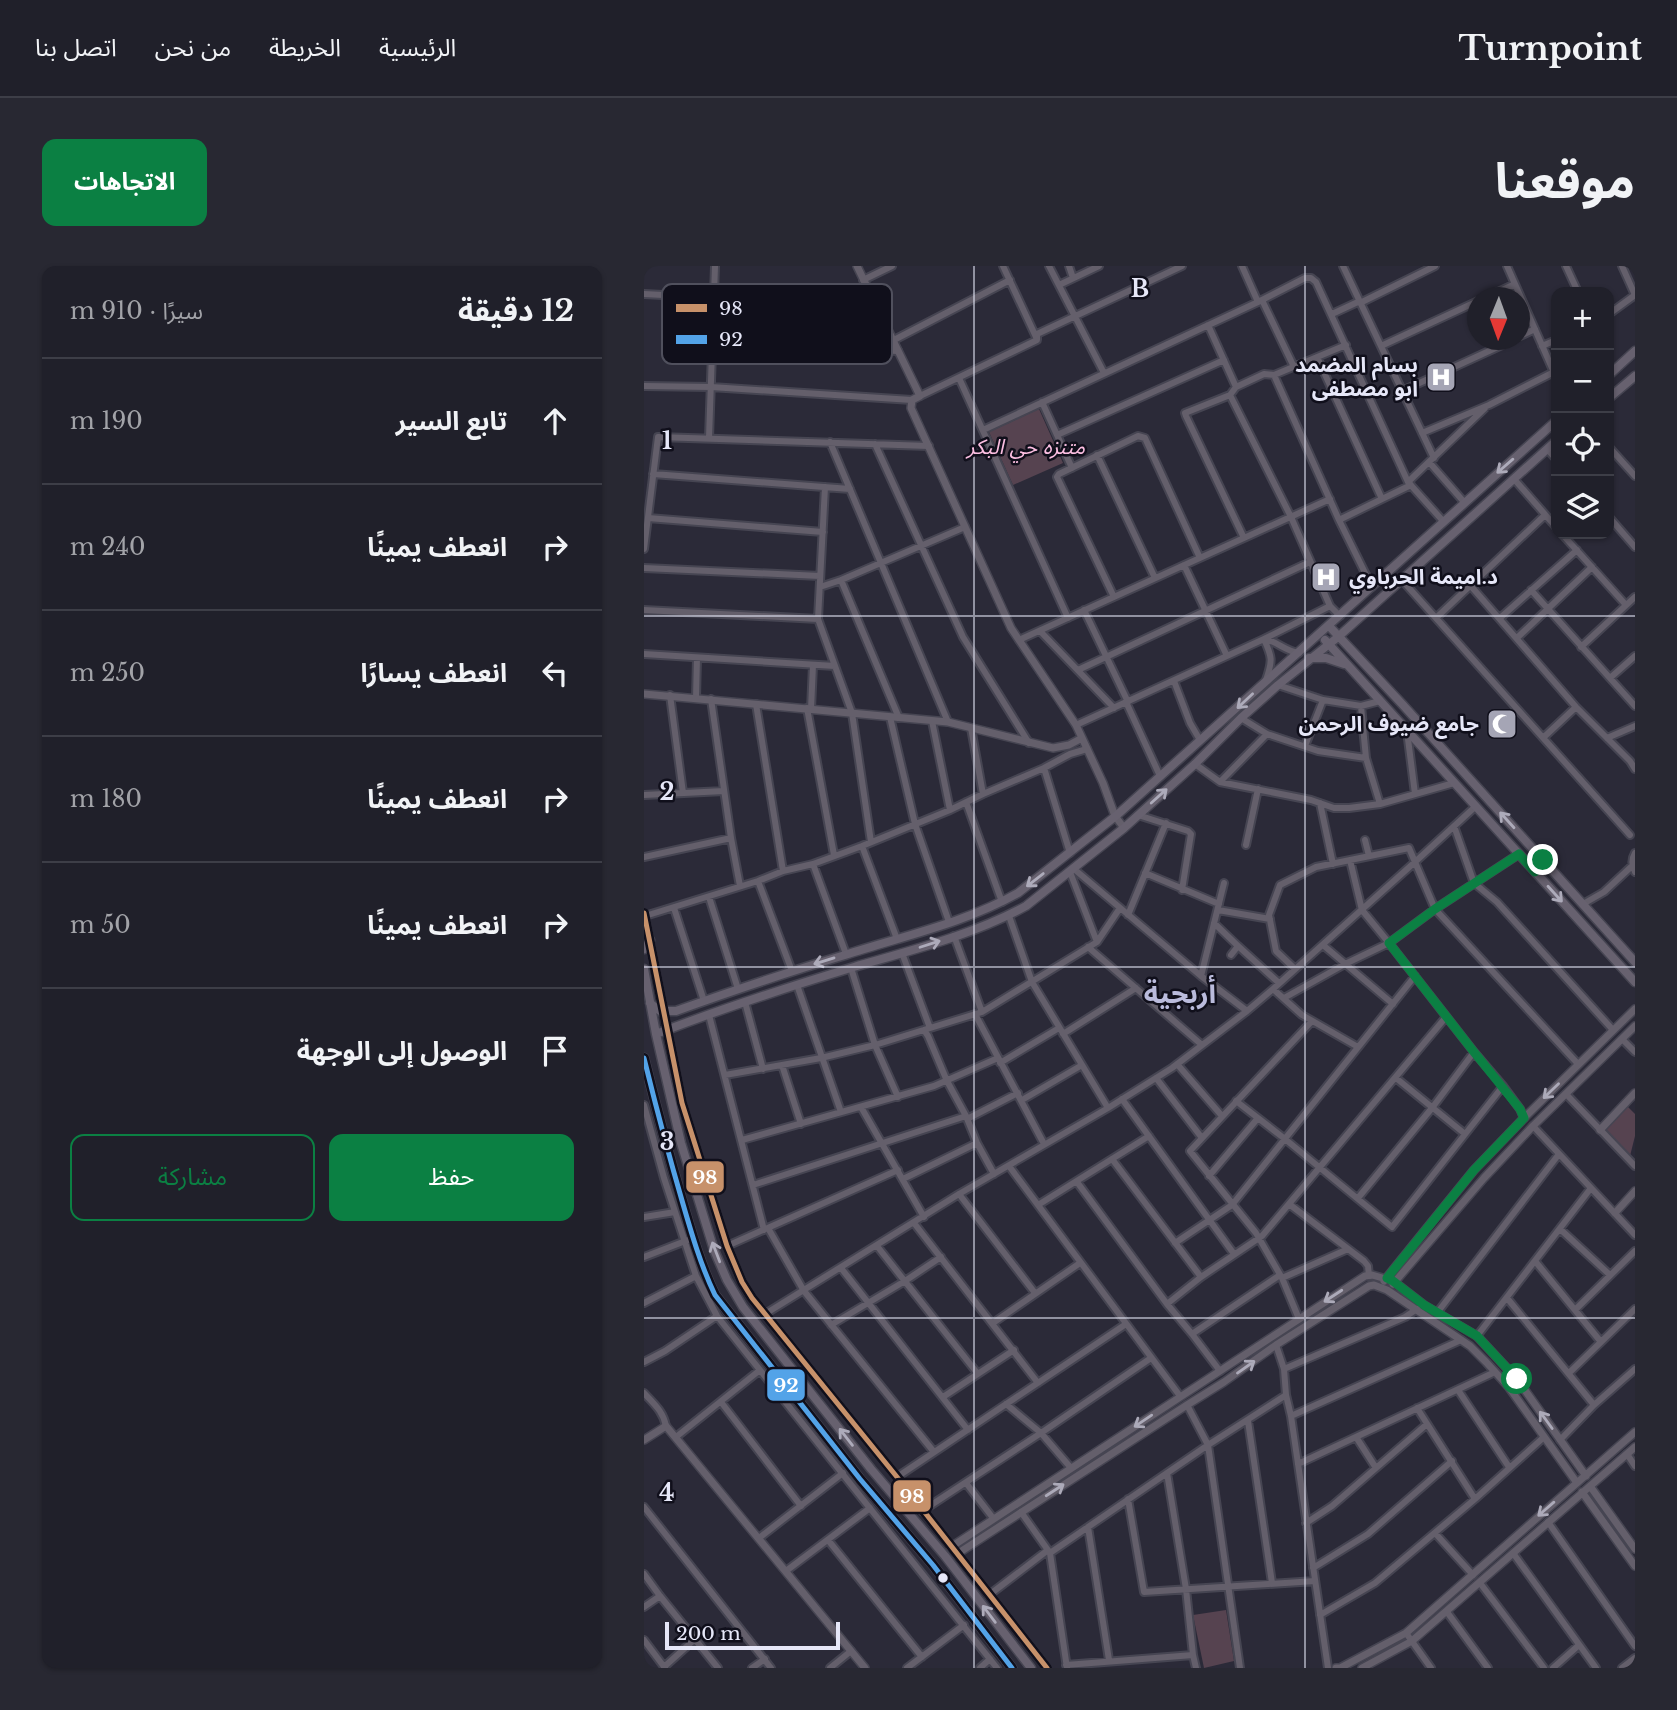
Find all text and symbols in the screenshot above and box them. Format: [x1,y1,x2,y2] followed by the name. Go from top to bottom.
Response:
[1458,28,1642,69] text: Turnpoint
[35,33,117,62] text: اتصل بنا
[155,33,231,62] text: من نحن
[269,33,341,62] text: الخريطة
[379,33,456,62] text: الرئيسية
[42,139,207,226] button: الاتجاهات
[1495,150,1635,211] text: موقعنا
[1131,275,1149,303] text: B
[662,284,892,364] legend
[1467,287,1530,350] north arrow
[1551,287,1614,539] map controls
[1551,287,1614,350] button: +
[458,292,574,329] text: 12 دقيقة
[70,297,203,325] text: سيرًا · 910 m
[719,297,743,320] text: 98
[719,328,743,351] text: 92
[1551,350,1614,413] button: −
[1295,352,1418,402] place label: بسام المضمد ابو مصطفى
[1424,360,1458,394] hospital icon: بسام المضمد ابو مصطفى
[536,402,574,440] icon: ahead
[396,405,507,437] text: تابع السير
[70,407,143,435] text: 190 m
[1551,413,1614,476] button: locate
[662,427,672,455] text: 1
[965,434,1085,463] park label: متنزه حي البكر
[1496,458,1514,474] one-way arrow
[1551,476,1614,539] button: layers
[536,528,574,566] icon: right
[367,531,507,563] text: انعطف يمينًا
[70,533,145,561] text: 240 m
[1309,560,1343,594] hospital icon: د.اميمة الحرباوي
[1349,564,1498,594] place label: د.اميمة الحرباوي
[536,654,574,692] icon: left
[360,657,507,689] text: انعطف يسارًا
[70,659,145,687] text: 250 m
[1237,692,1254,709] one-way arrow
[1485,707,1519,741] mosque icon: جامع ضيوف الرحمن
[1298,711,1479,739] place label: جامع ضيوف الرحمن
[660,778,674,806] text: 2
[536,780,574,818] icon: right
[367,783,507,815] text: انعطف يمينًا
[70,785,142,813] text: 180 m
[1150,788,1168,804] one-way arrow
[1499,811,1515,829] one-way arrow
[1527,844,1558,875] route end
[1027,873,1045,888] one-way arrow
[1547,885,1563,903] one-way arrow
[536,906,574,944] icon: right
[367,909,507,941] text: انعطف يمينًا
[70,911,131,939] text: 50 m
[919,937,941,950] one-way arrow
[813,956,835,969] one-way arrow
[1144,974,1216,1011] district label: أربجية
[536,1032,574,1070] icon: arrive
[297,1035,507,1067] text: الوصول إلى الوجهة
[1543,1083,1560,1100] one-way arrow
[660,1128,674,1156] text: 3
[70,1134,315,1221] button: مشاركة
[329,1134,574,1221] button: حفظ
[685,1160,725,1194] line badge: 98
[693,1166,717,1189] text: 98
[708,1242,721,1264] one-way arrow
[1324,1290,1344,1304] one-way arrow
[1236,1359,1255,1374] one-way arrow
[1501,1363,1532,1394] route start
[766,1368,806,1402] line badge: 92
[773,1374,799,1397] text: 92
[1539,1411,1553,1430] one-way arrow
[1133,1414,1153,1428] one-way arrow
[839,1428,854,1447] one-way arrow
[659,1479,675,1507] text: 4
[892,1479,932,1513] line badge: 98
[1045,1483,1065,1497] one-way arrow
[900,1485,924,1508] text: 98
[1538,1501,1556,1517] one-way arrow
[936,1571,950,1585] unlabelled marker
[982,1605,997,1624] one-way arrow
[665,1619,840,1651] scale bar
[676,1622,741,1645] text: 200 m

